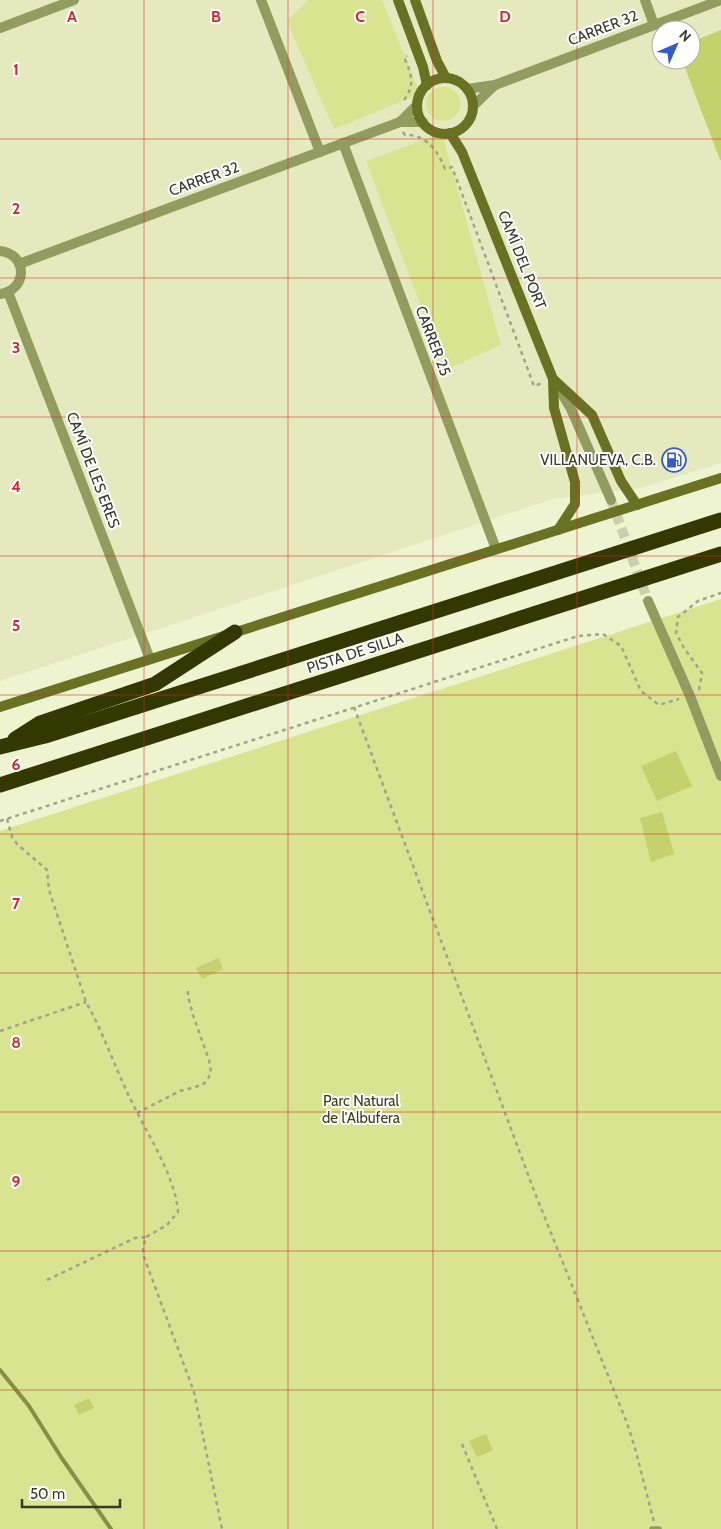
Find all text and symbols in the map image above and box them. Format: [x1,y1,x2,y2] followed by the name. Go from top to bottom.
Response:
[566,6,641,50] street label: CARRER 32
[67,7,77,26] text: A
[211,7,221,26] text: B
[355,7,365,26] text: C
[499,7,511,26] text: D
[651,20,701,70] north arrow
[675,26,695,46] text: N
[13,60,19,79] text: 1
[166,158,242,200] street label: CARRER 32
[12,199,20,218] text: 2
[494,208,551,312] street label: CAMÍ DEL PORT
[411,304,455,378] street label: CARRER 25
[12,338,20,357] text: 3
[63,409,124,531] street label: CAMÍ DE LES ERES
[661,447,687,473] fuel station icon: VILLANUEVA, C.B.
[540,451,656,469] place label: VILLANUEVA, C.B.
[11,477,21,496] text: 4
[12,616,20,635] text: 5
[304,629,406,677] street label: PISTA DE SILLA
[12,755,21,774] text: 6
[12,894,21,913] text: 7
[11,1033,21,1052] text: 8
[322,1092,401,1127] park label: Parc Natural de l'Albufera
[12,1172,21,1191] text: 9
[22,1476,120,1508] scale bar
[30,1485,65,1503] text: 50 m

